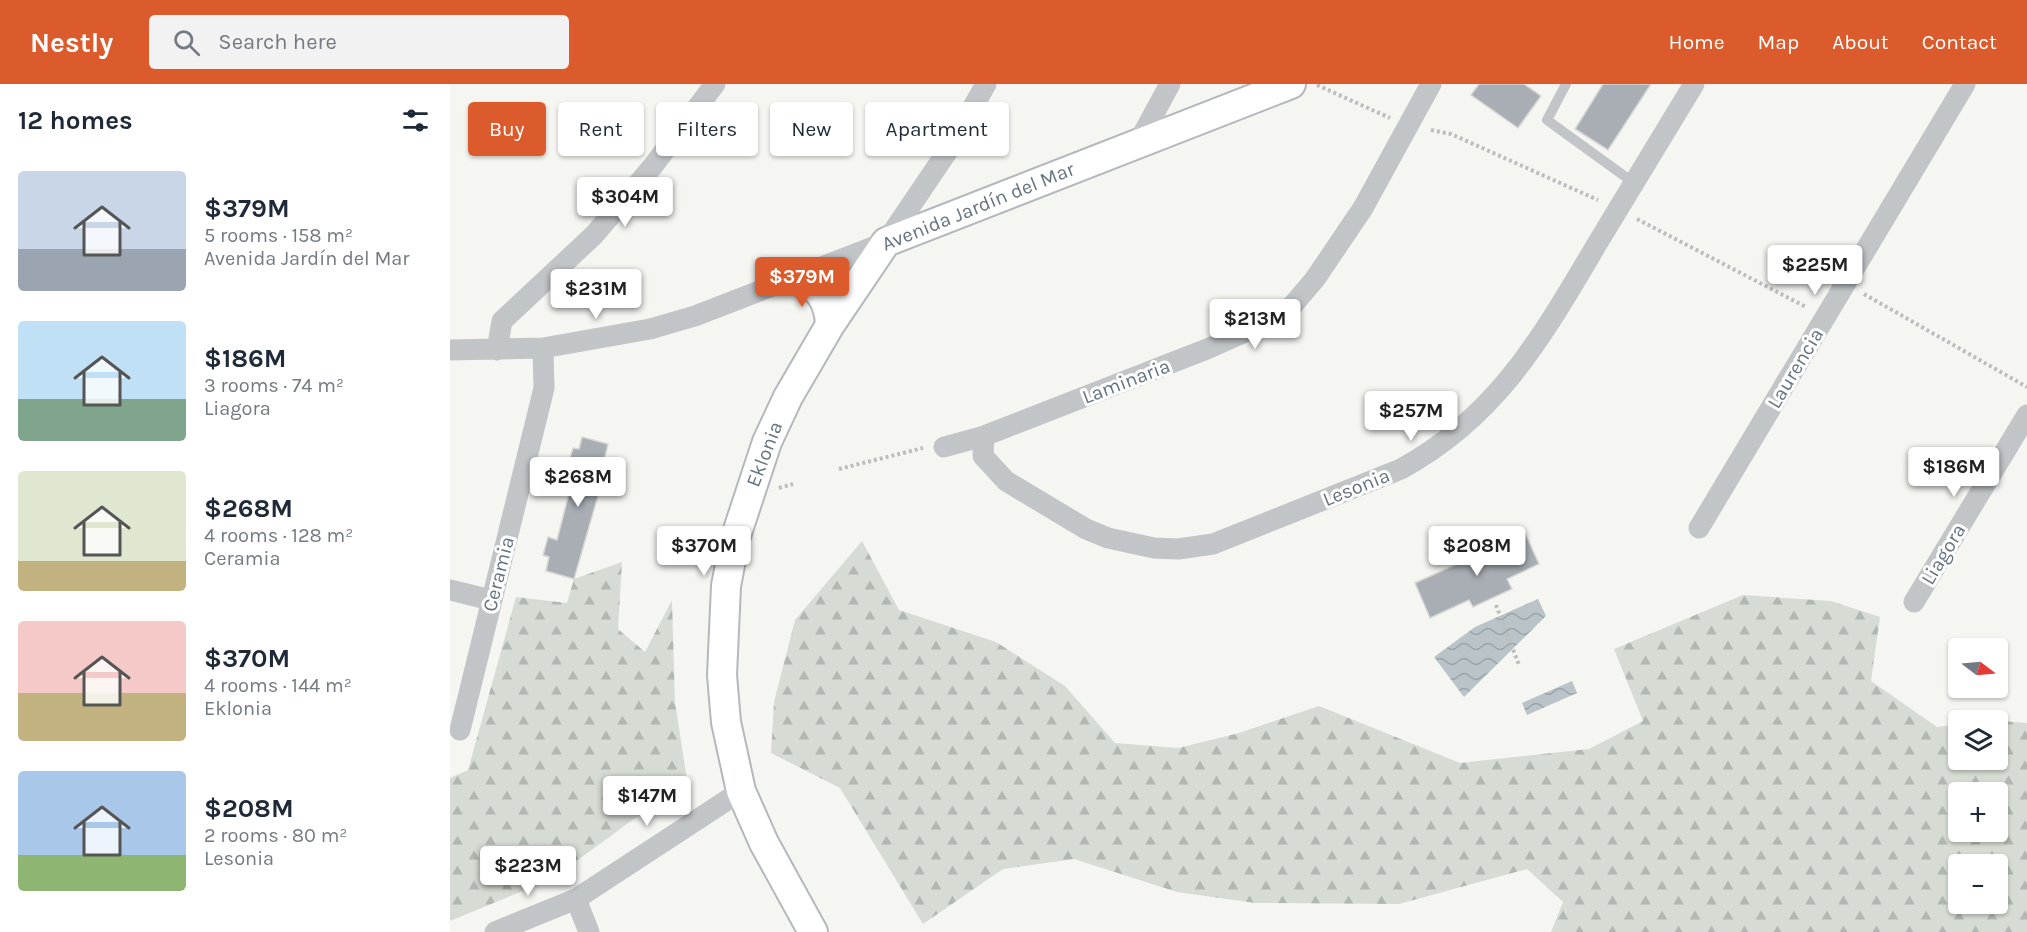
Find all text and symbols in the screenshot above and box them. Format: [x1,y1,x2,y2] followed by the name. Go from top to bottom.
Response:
[149,15,569,69] search box
[30,26,113,59] text: Nestly
[170,26,203,59] icon: search
[218,29,337,55] text: Search here
[1669,30,1725,54] text: Home
[1758,30,1799,54] text: Map
[1832,30,1889,54] text: About
[1922,30,1997,54] text: Contact
[468,102,546,156] chip: Buy
[558,102,644,156] chip: Rent
[656,102,758,156] chip: Filters
[770,102,853,156] chip: New
[865,102,1009,156] chip: Apartment
[399,104,432,137] icon: filters
[18,105,133,136] text: 12 homes
[879,157,1079,256] street label: Avenida Jardín del Mar
[583,177,667,228] pin: $304M
[591,185,659,208] text: $304M
[204,193,290,224] text: $379M
[66,195,138,267] icon: home
[204,224,353,247] text: 5 rooms · 158 m²
[1773,245,1857,296] pin: $225M
[204,247,410,270] text: Avenida Jardín del Mar
[1781,253,1849,276] text: $225M
[760,257,844,308] pin: $379M
[769,265,835,288] text: $379M
[554,269,638,320] pin: $231M
[565,277,627,300] text: $231M
[1213,299,1297,350] pin: $213M
[1224,307,1286,330] text: $213M
[1763,324,1828,412] street label: Laurencia
[204,343,287,374] text: $186M
[66,345,138,417] icon: home
[1079,354,1173,409] street label: Laminaria
[204,374,344,397] text: 3 rooms · 74 m²
[1369,391,1453,442] pin: $257M
[204,397,271,420] text: Liagora
[1379,399,1443,422] text: $257M
[742,418,787,490] street label: Eklonia
[1912,447,1996,498] pin: $186M
[1922,455,1986,478] text: $186M
[536,457,620,508] pin: $268M
[1319,464,1393,511] street label: Lesonia
[544,465,612,488] text: $268M
[204,493,293,524] text: $268M
[66,495,138,567] icon: home
[1916,520,1970,589] street label: Liagora
[204,524,353,547] text: 4 rooms · 128 m²
[662,526,746,577] pin: $370M
[1435,526,1519,577] pin: $208M
[478,534,519,614] street label: Ceramia
[671,534,737,557] text: $370M
[1443,534,1511,557] text: $208M
[204,547,280,570] text: Ceramia
[1948,638,2008,698] north arrow
[1948,638,2008,914] map controls
[204,643,290,674] text: $370M
[66,645,138,717] icon: home
[204,674,352,697] text: 4 rooms · 144 m²
[204,697,272,720] text: Eklonia
[1948,710,2008,770] button: layers
[605,776,689,827] pin: $147M
[1948,782,2008,842] button: +
[617,784,677,807] text: $147M
[204,793,294,824] text: $208M
[66,795,138,867] icon: home
[204,824,347,847] text: 2 rooms · 80 m²
[486,846,570,897] pin: $223M
[204,847,274,870] text: Lesonia
[494,854,562,877] text: $223M
[1948,854,2008,914] button: −

